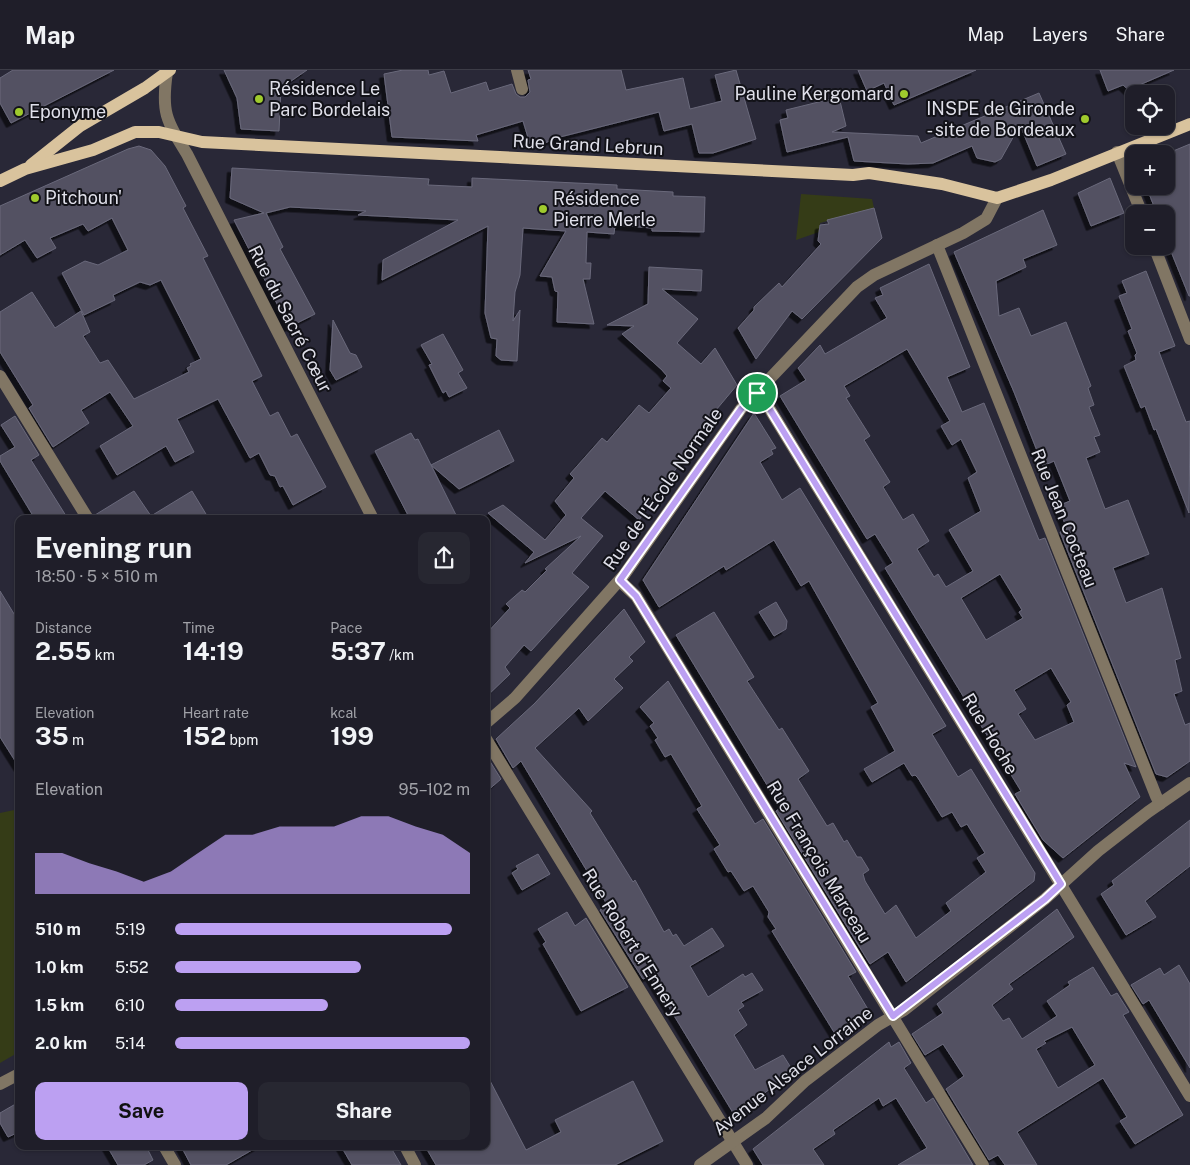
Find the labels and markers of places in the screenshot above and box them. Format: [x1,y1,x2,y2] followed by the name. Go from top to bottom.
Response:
[269,78,390,120] place label: Résidence Le Parc Bordelais
[735,83,894,104] place label: Pauline Kergomard
[898,88,910,100] marker: Pauline Kergomard
[253,93,265,105] marker: Résidence Le Parc Bordelais
[926,98,1075,140] place label: INSPE de Gironde - site de Bordeaux
[29,101,106,122] place label: Eponyme
[13,106,25,118] marker: Eponyme
[1079,113,1091,125] marker: INSPE de Gironde - site de Bordeaux
[45,187,122,208] place label: Pitchoun'
[553,188,656,230] place label: Résidence Pierre Merle
[29,192,41,204] marker: Pitchoun'
[537,203,549,215] marker: Résidence Pierre Merle
[736,372,778,414] pin

